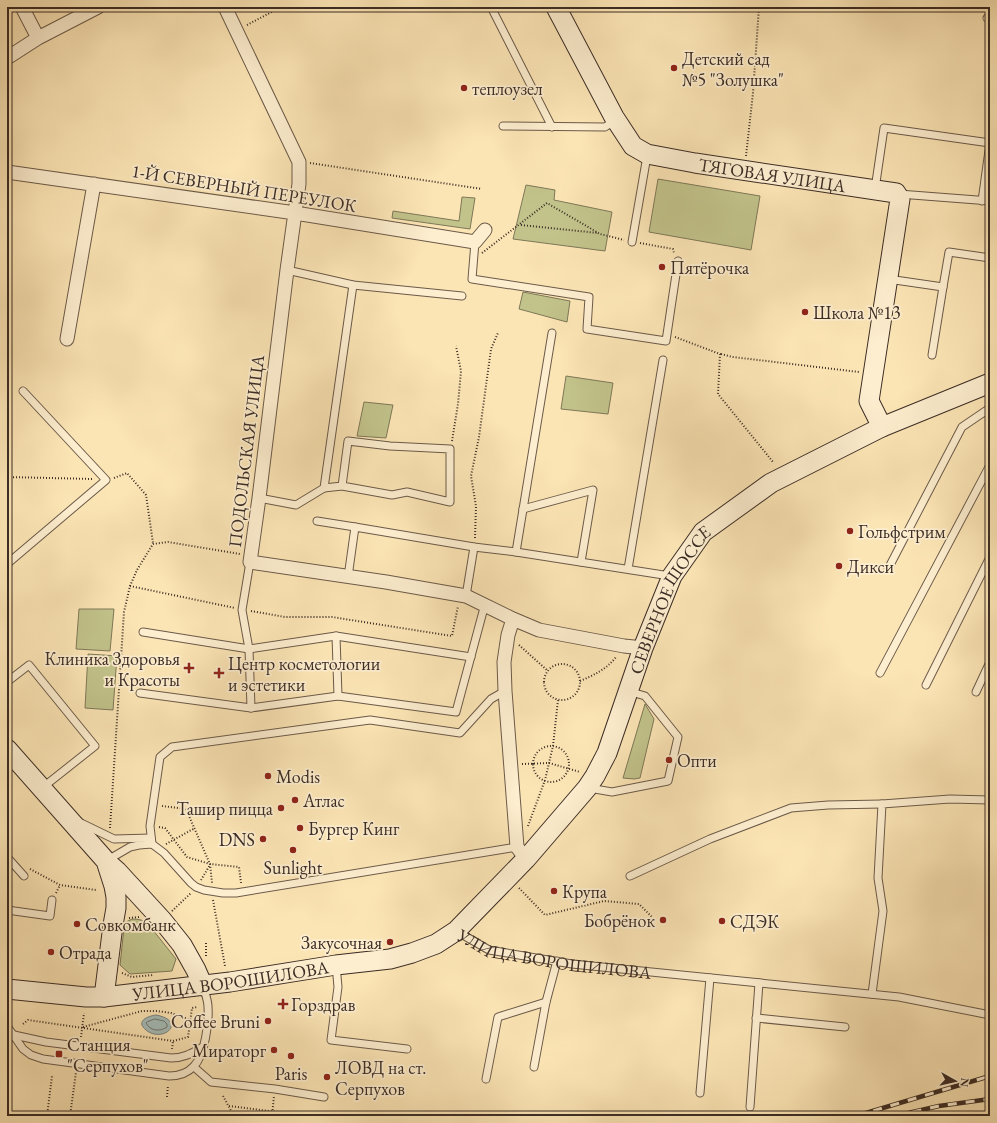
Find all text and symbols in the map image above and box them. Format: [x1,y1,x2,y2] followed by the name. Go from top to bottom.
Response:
[682,47,784,91] place label: Детский сад №5 "Золушка"
[669,63,679,73] marker: Детский сад №5 "Золушка"
[472,77,543,100] place label: теплоузел
[459,83,469,93] marker: теплоузел
[697,152,848,197] street label: ТЯГОВАЯ УЛИЦА
[130,159,358,217] street label: 1-Й СЕВЕРНЫЙ ПЕРЕУЛОК
[670,256,750,279] place label: Пятёрочка
[657,262,667,272] marker: Пятёрочка
[813,301,901,324] place label: Школа №13
[800,307,810,317] marker: Школа №13
[223,353,269,549] street label: ПОДОЛЬСКАЯ УЛИЦА
[624,519,714,677] street label: СЕВЕРНОЕ ШОССЕ
[858,520,946,543] place label: Гольфстрим
[845,526,855,536] marker: Гольфстрим
[847,555,894,578] place label: Дикси
[834,561,844,571] marker: Дикси
[44,647,180,691] place label: Клиника Здоровья и Красоты
[228,652,381,696] place label: Центр косметологии и эстетики
[183,662,195,674] marker: Клиника Здоровья и Красоты
[213,667,225,679] marker: Центр косметологии и эстетики
[677,749,717,772] place label: Опти
[664,755,674,765] marker: Опти
[276,765,320,788] place label: Modis
[263,771,273,781] marker: Modis
[302,789,345,812] place label: Атлас
[290,795,300,805] marker: Атлас
[177,797,274,820] place label: Ташир пицца
[276,803,286,813] marker: Ташир пицца
[308,817,400,840] place label: Бургер Кинг
[295,823,305,833] marker: Бургер Кинг
[219,828,255,851] place label: DNS
[258,834,268,844] marker: DNS
[288,845,298,855] marker: Sunlight
[264,856,323,879] place label: Sunlight
[562,880,608,903] place label: Крупа
[549,886,559,896] marker: Крупа
[584,909,655,932] place label: Бобрёнок
[730,910,779,933] place label: СДЭК
[85,913,176,936] place label: Совкомбанк
[658,915,668,925] marker: Бобрёнок
[717,916,727,926] marker: СДЭК
[72,919,82,929] marker: Совкомбанк
[453,922,653,984] street label: УЛИЦА ВОРОШИЛОВА
[301,931,382,954] place label: Закусочная
[385,937,395,947] marker: Закусочная
[59,941,112,964] place label: Отрада
[46,947,56,957] marker: Отрада
[130,955,331,1005] street label: УЛИЦА ВОРОШИЛОВА
[291,993,356,1016] place label: Горздрав
[278,999,288,1009] marker: Горздрав
[171,1010,261,1033] place label: Coffee Bruni
[263,1016,273,1026] marker: Coffee Bruni
[67,1033,149,1077] place label: Станция "Серпухов"
[192,1039,267,1062] place label: Мираторг
[269,1045,279,1055] marker: Мираторг
[54,1049,64,1059] marker: Станция "Серпухов"
[286,1051,296,1061] marker: Paris
[335,1056,426,1100] place label: ЛОВД на ст. Серпухов
[935,1061,975,1101] north arrow
[275,1062,307,1085] place label: Paris
[322,1072,332,1082] marker: ЛОВД на ст. Серпухов
[957,1077,972,1088] text: N

